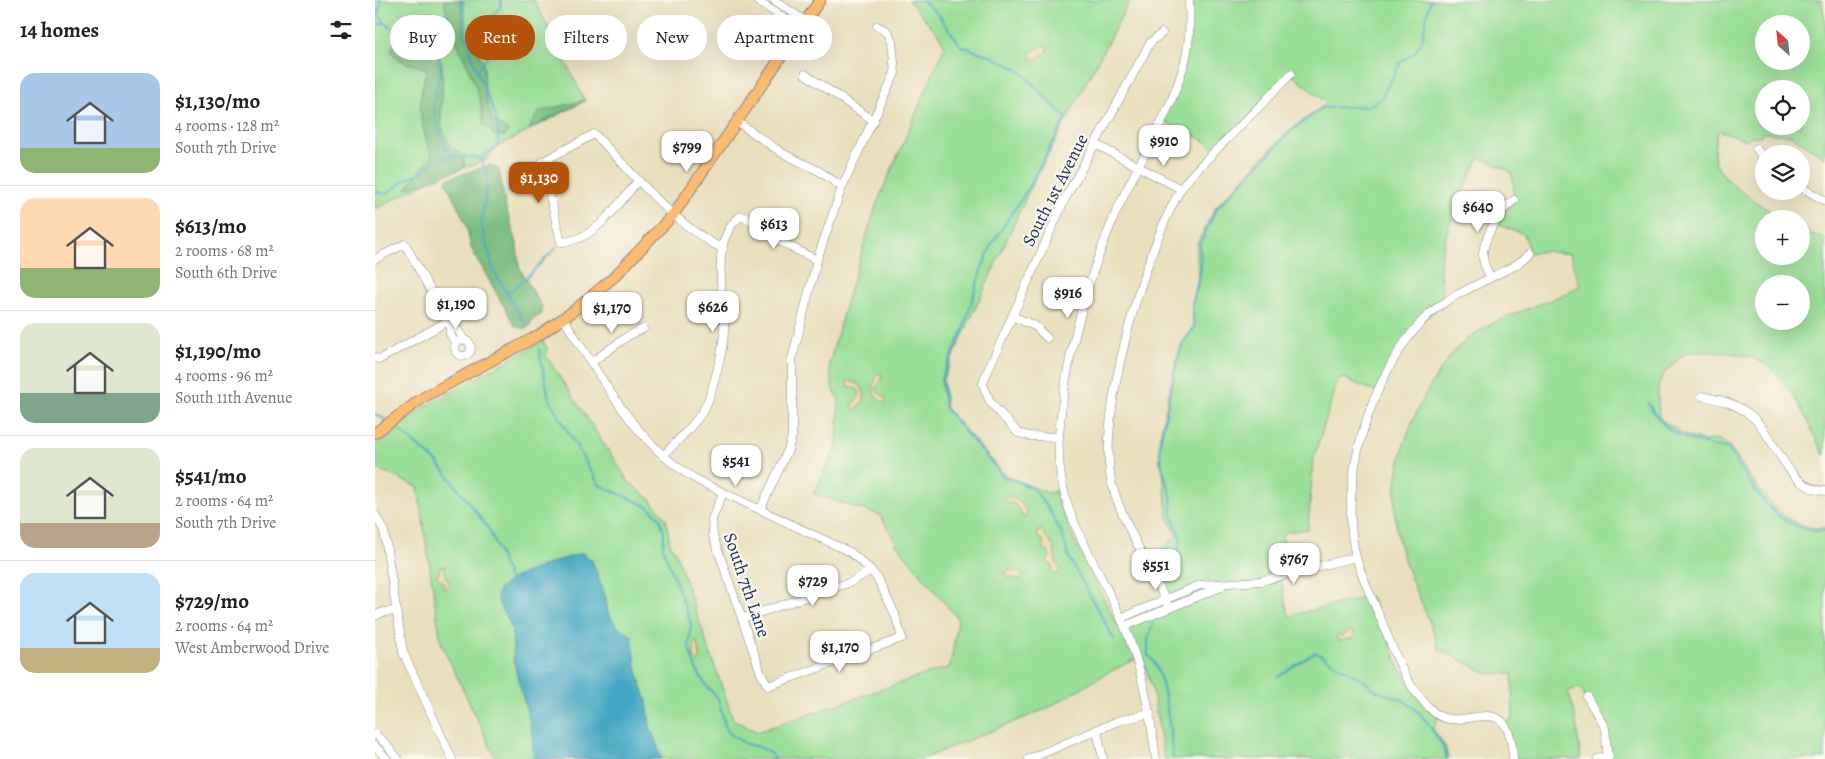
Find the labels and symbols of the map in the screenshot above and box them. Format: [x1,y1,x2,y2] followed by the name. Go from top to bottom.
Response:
[1755,15,1810,70] north arrow
[1134,124,1194,167] pin: $910
[657,130,717,173] pin: $799
[1016,130,1094,250] street label: South 1st Avenue
[498,162,580,204] pin: $1,130
[1448,190,1508,233] pin: $640
[744,208,804,250] pin: $613
[1038,276,1098,319] pin: $916
[415,288,497,330] pin: $1,190
[683,290,743,333] pin: $626
[571,292,653,334] pin: $1,170
[706,444,766,487] pin: $541
[718,530,776,640] street label: South 7th Lane
[1264,542,1324,585] pin: $767
[1126,548,1186,591] pin: $551
[783,564,843,607] pin: $729
[799,630,881,673] pin: $1,170

